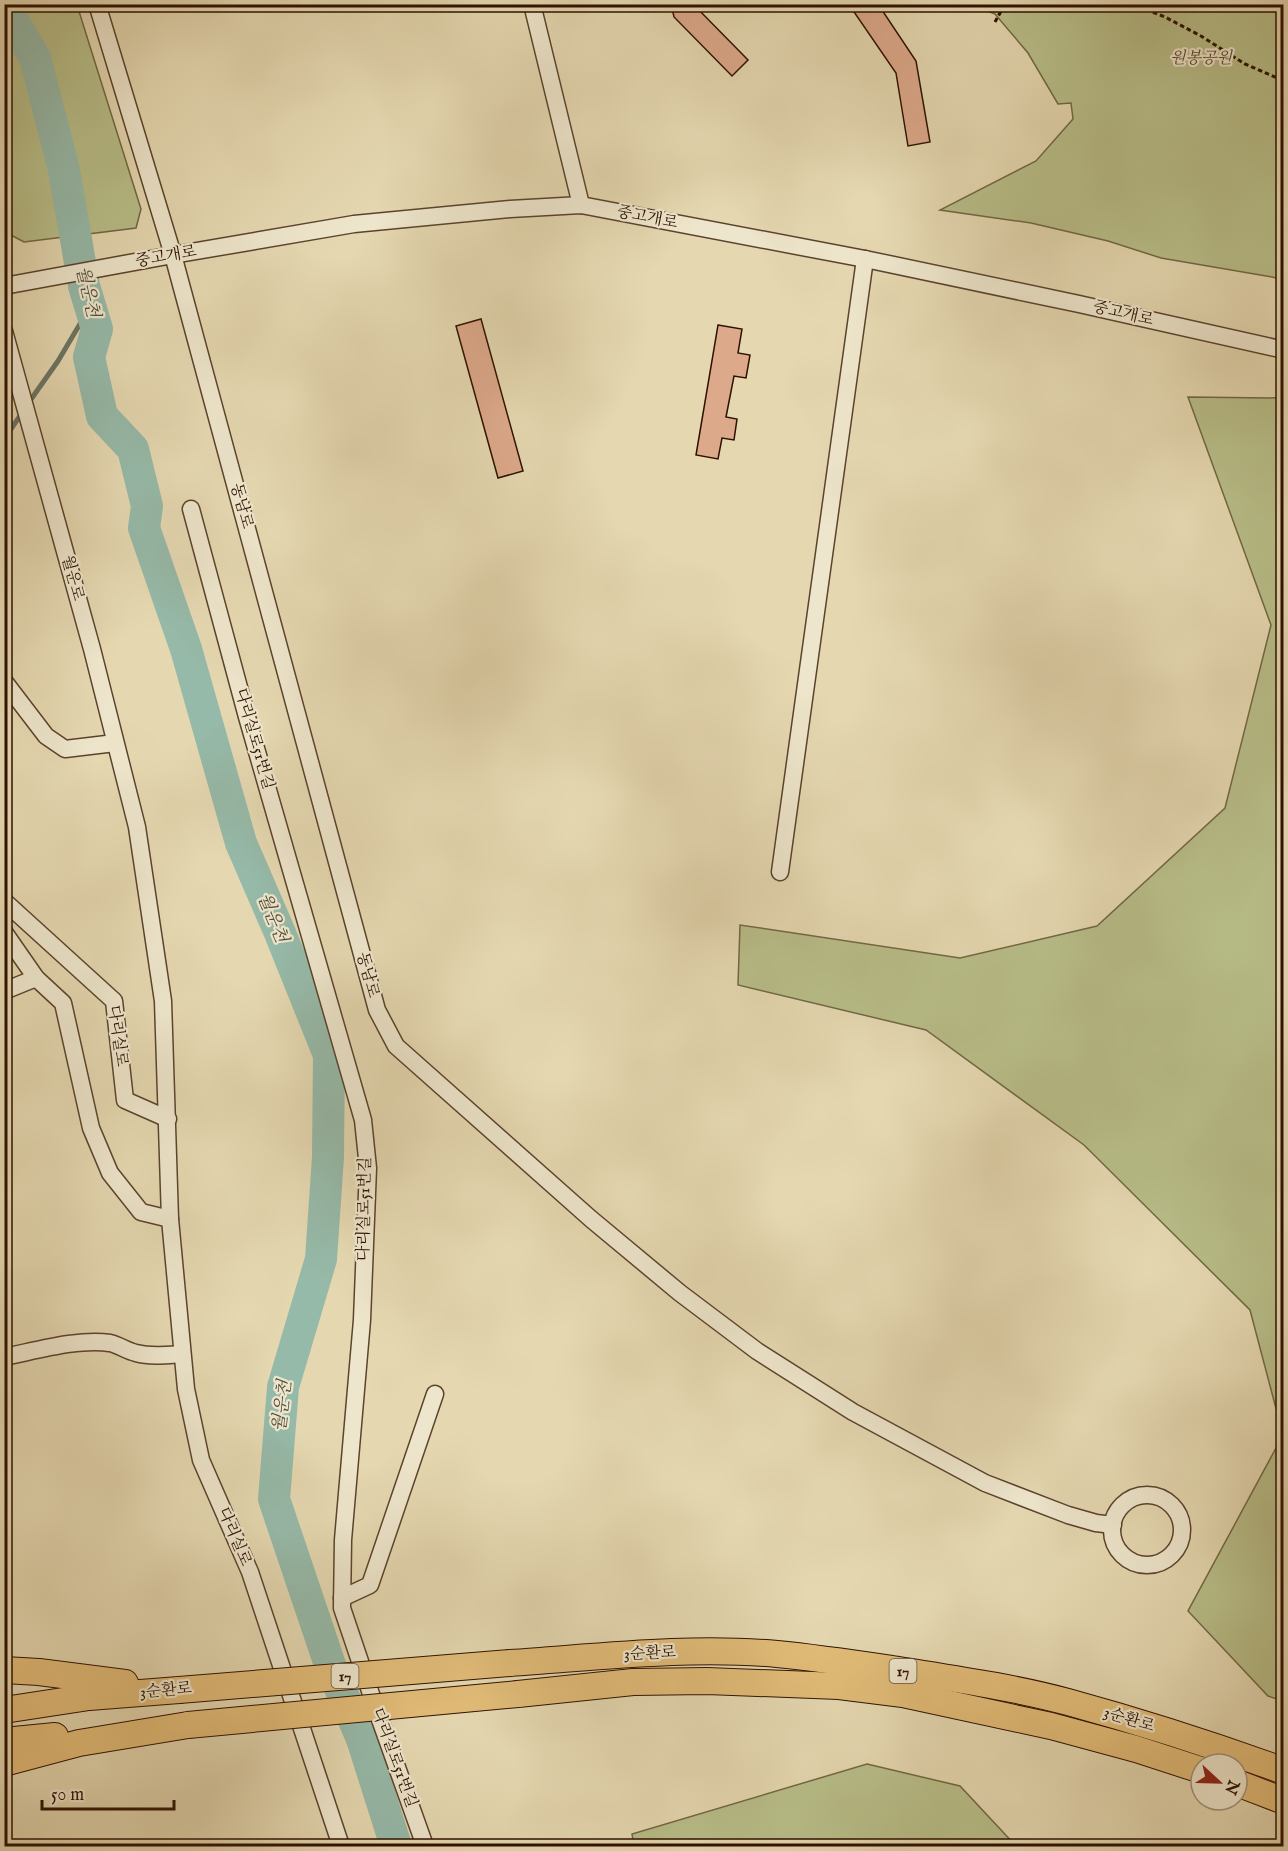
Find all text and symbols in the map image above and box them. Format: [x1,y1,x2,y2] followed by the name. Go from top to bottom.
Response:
[1170,49,1233,69] park label: 원봉공원
[615,202,680,234] street label: 중고개로
[134,242,199,272] street label: 중고개로
[70,264,104,322] water label: 월운천
[1091,297,1156,331] street label: 중고개로
[225,481,257,532] street label: 동남로
[56,553,88,604] street label: 월운로
[230,686,278,792] street label: 다리실로51번길
[252,890,293,948] water label: 월운천
[351,950,383,1001] street label: 동남로
[103,1004,131,1069] street label: 다리실로
[354,1157,376,1261] street label: 다리실로51번길
[268,1377,298,1433] water label: 월운천
[213,1505,255,1570] street label: 다리실로
[623,1643,677,1665] street label: 3순환로
[890,1659,916,1683] road number: 17
[332,1664,358,1688] road number: 17
[139,1679,193,1703] street label: 3순환로
[1101,1703,1157,1737] street label: 3순환로
[367,1705,421,1811] street label: 다리실로51번길
[1189,1752,1249,1812] north arrow
[42,1773,174,1811] scale bar
[1219,1776,1243,1797] text: N
[51,1784,84,1807] text: 50 m

